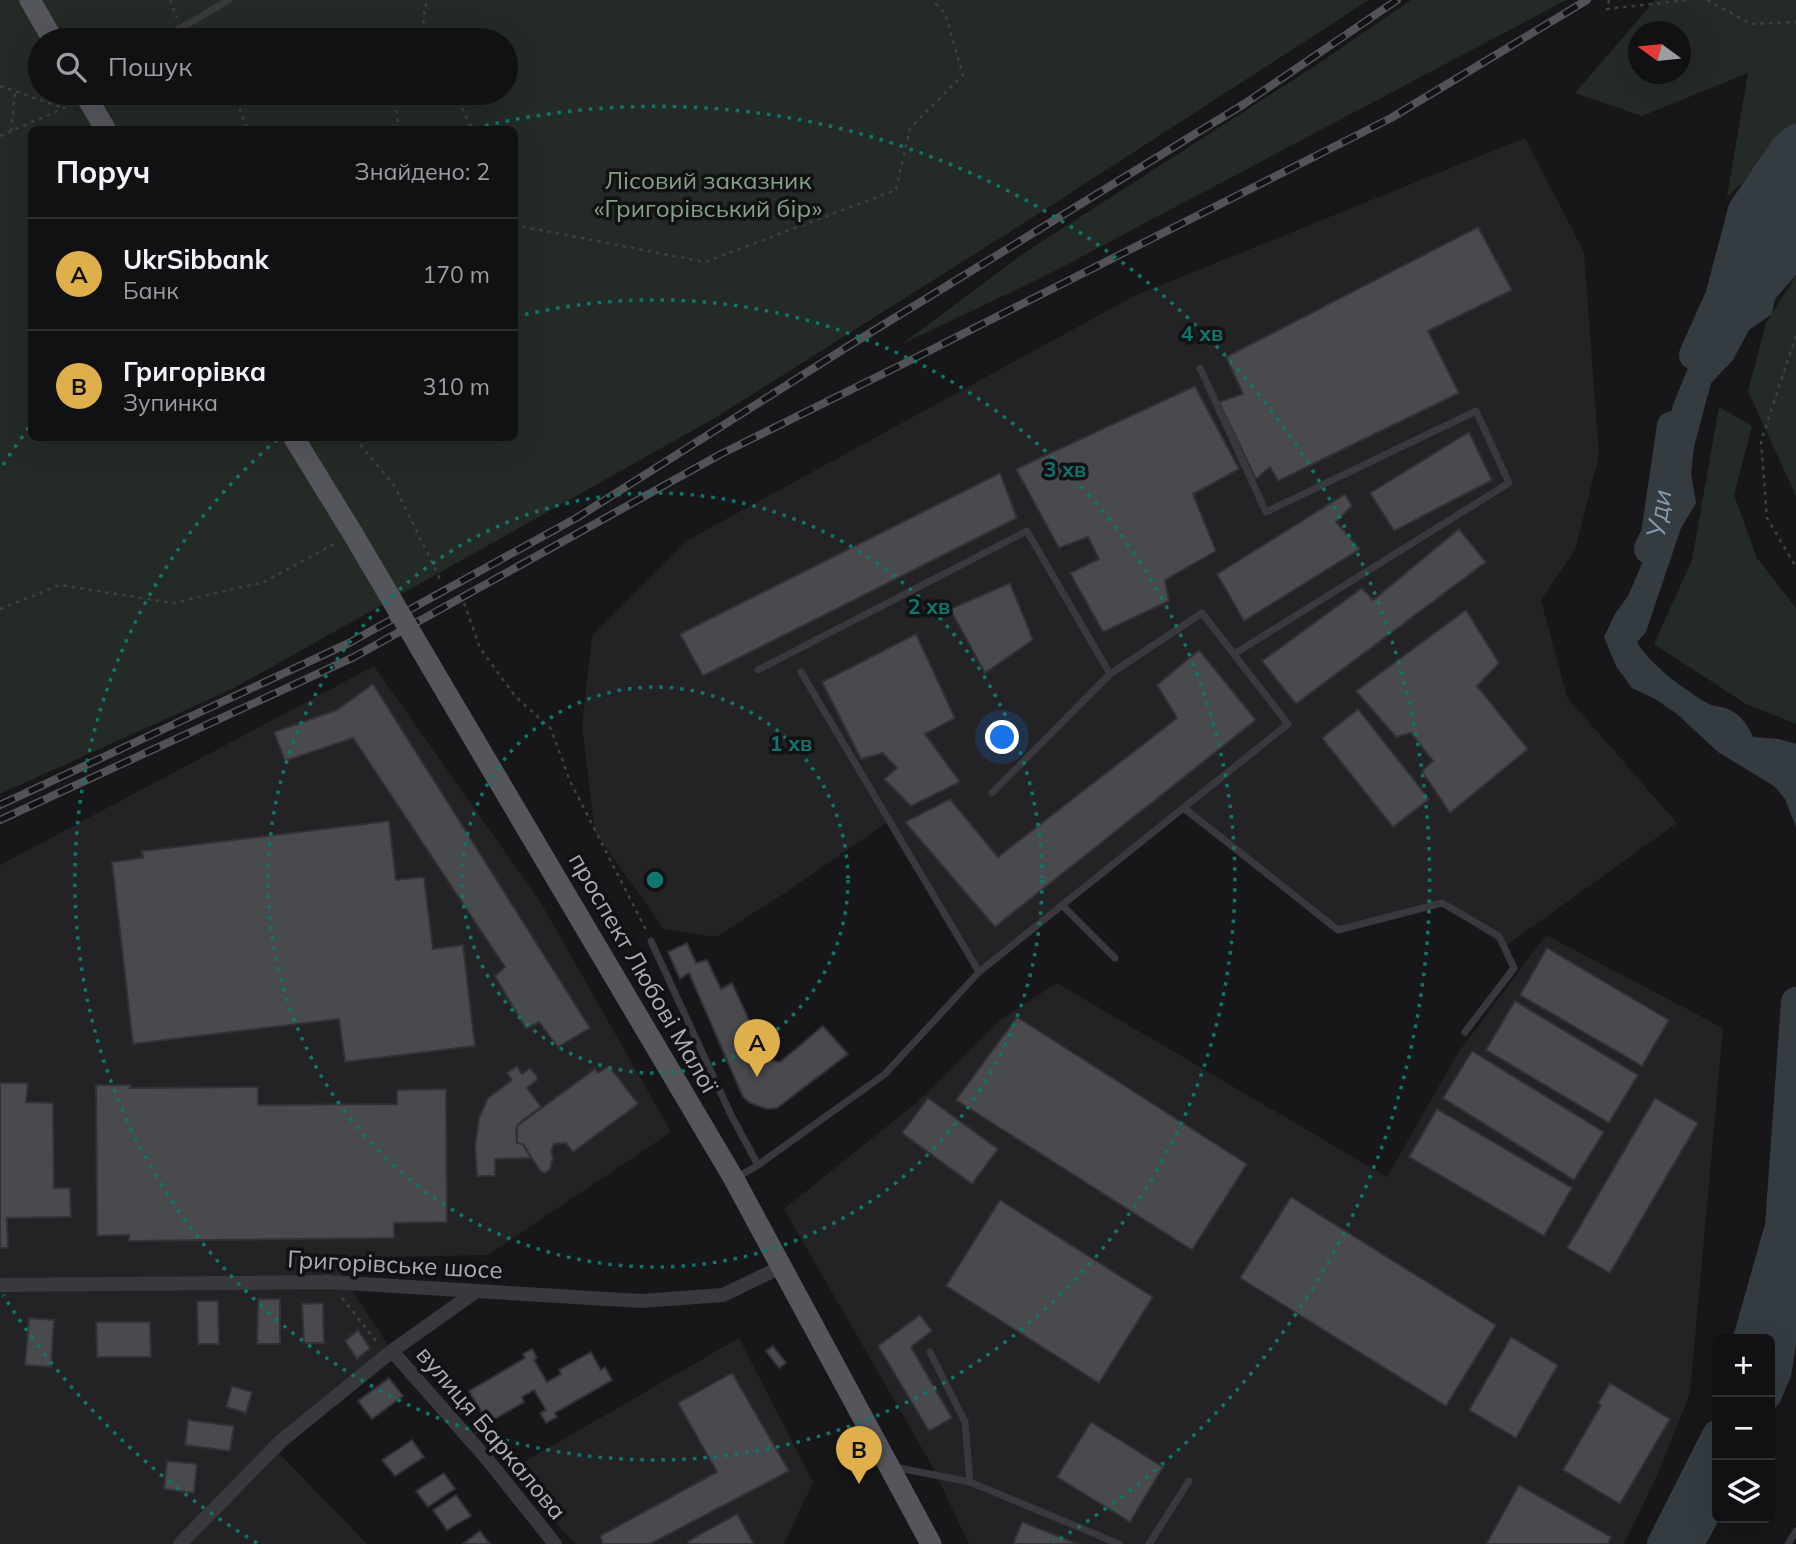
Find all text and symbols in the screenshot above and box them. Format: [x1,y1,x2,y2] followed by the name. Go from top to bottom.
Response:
[1628,21,1691,84] north arrow
[28,28,518,105] search box
[52,48,90,86] icon: search
[108,50,192,83] text: Пошук
[56,153,150,191] text: Поруч
[355,157,490,186] text: Знайдено: 2
[594,165,822,223] park label: Лісовий заказник «Григорівський бір»
[123,243,269,276] text: UkrSibbank
[70,260,88,289] text: A
[422,260,490,289] text: 170 m
[123,276,179,305] text: Банк
[1181,320,1223,346] text: 4 хв
[123,355,266,388] text: Григорівка
[71,372,87,401] text: B
[422,372,490,401] text: 310 m
[123,388,218,417] text: Зупинка
[1044,456,1086,482] text: 3 хв
[1639,487,1678,540] water label: Уди
[908,593,950,619] text: 2 хв
[985,720,1019,754] your location
[770,730,812,756] text: 1 хв
[563,847,726,1099] street label: проспект Любові Малої
[643,868,667,892] centre of rings
[734,1019,780,1077] pin: A
[287,1243,504,1285] street label: Григорівське шосе
[1712,1334,1775,1523] map controls
[1712,1334,1775,1397] button: +
[410,1339,573,1525] street label: вулиця Баркалова
[1712,1397,1775,1460] button: −
[836,1426,882,1484] pin: B
[1712,1460,1775,1523] button: layers

